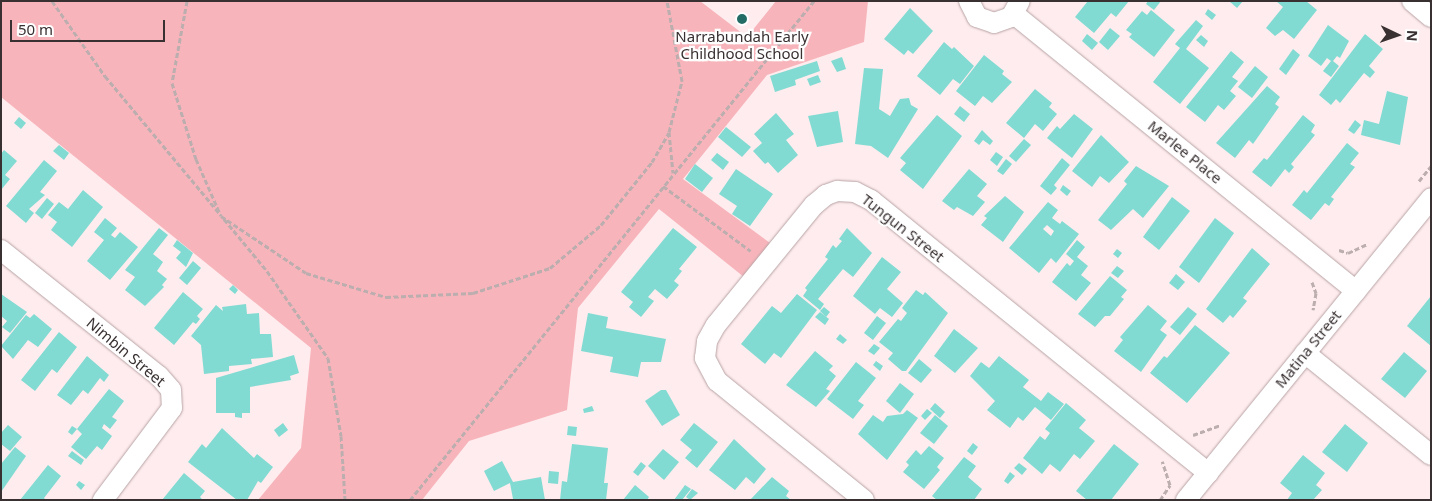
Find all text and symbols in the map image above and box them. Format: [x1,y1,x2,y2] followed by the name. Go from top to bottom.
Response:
[12,10,168,42] scale bar
[1372,10,1422,60] north arrow
[736,13,748,25] marker: Narrabundah Early Childhood School
[18,19,53,39] text: 50 m
[675,27,809,62] place label: Narrabundah Early Childhood School
[1403,30,1422,42] text: N
[1144,117,1226,187] street label: Marlee Place
[858,190,948,266] street label: Tungun Street
[1271,307,1345,391] street label: Matina Street
[83,314,169,390] street label: Nimbin Street

